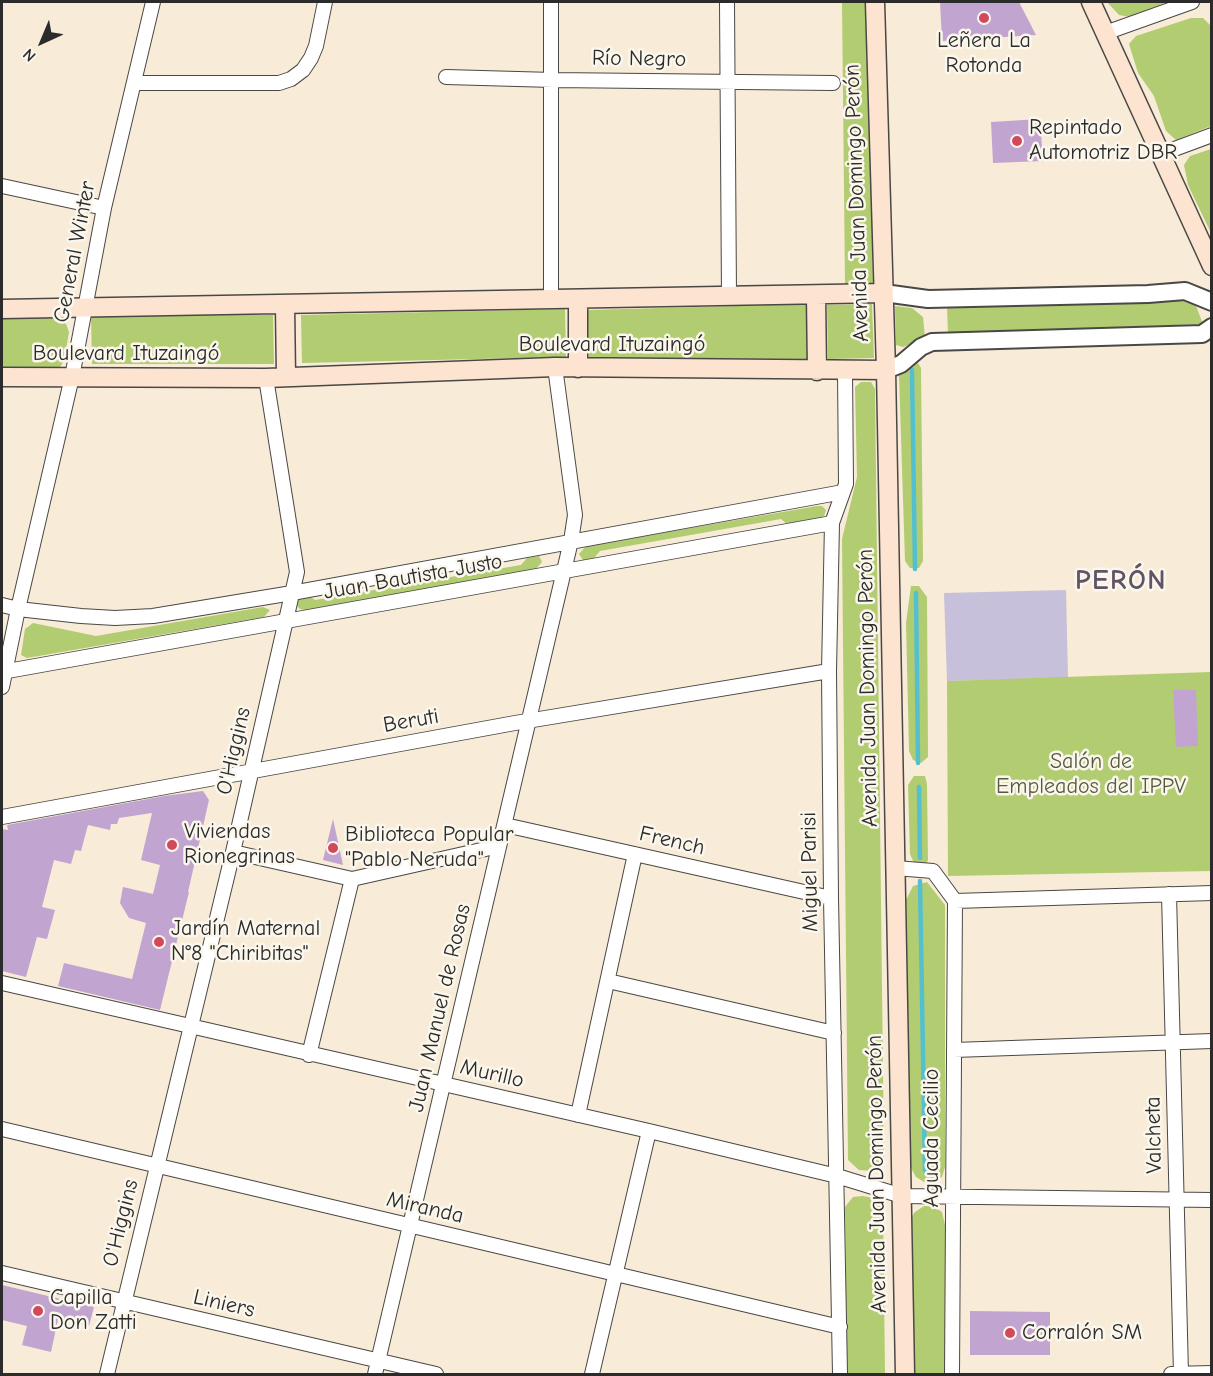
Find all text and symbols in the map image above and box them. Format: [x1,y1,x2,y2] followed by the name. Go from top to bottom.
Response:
[977,11,991,25] marker: Leñera La Rotonda
[12,12,72,72] north arrow
[937,28,1031,80] place label: Leñera La Rotonda
[19,45,40,65] text: N
[592,45,686,73] street label: Río Negro
[839,64,875,342] street label: Avenida Juan Domingo Perón
[1029,115,1177,166] place label: Repintado Automotriz DBR
[1010,134,1024,148] marker: Repintado Automotriz DBR
[48,179,102,325] street label: General Winter
[519,332,705,358] street label: Boulevard Ituzaingó
[33,341,219,367] street label: Boulevard Ituzaingó
[322,548,504,606] street label: Juan Bautista Justo
[852,549,884,827] street label: Avenida Juan Domingo Perón
[1075,564,1167,598] district label: PERÓN
[381,703,441,739] street label: Beruti
[211,705,257,797] street label: O'Higgins
[996,749,1186,800] park label: Salón de Empleados del IPPV
[796,812,824,932] street label: Miguel Parisi
[184,819,295,870] place label: Viviendas Rionegrinas
[637,821,707,861] street label: French
[345,822,513,873] place label: Biblioteca Popular "Pablo Neruda"
[165,838,179,852] marker: Viviendas Rionegrinas
[326,841,340,855] marker: Biblioteca Popular "Pablo Neruda"
[403,902,477,1114] street label: Juan Manuel de Rosas
[171,916,320,968] place label: Jardín Maternal N°8 "Chiribitas"
[152,935,166,949] marker: Jardín Maternal N°8 "Chiribitas"
[861,1035,893,1313] street label: Avenida Juan Domingo Perón
[458,1054,526,1094] street label: Murillo
[919,1069,945,1207] street label: Aguada Cecilio
[1140,1096,1168,1174] street label: Valcheta
[97,1177,145,1269] street label: O'Higgins
[384,1186,466,1230] street label: Miranda
[191,1284,257,1324] street label: Liniers
[50,1285,137,1336] place label: Capilla Don Zatti
[31,1304,45,1318] marker: Capilla Don Zatti
[1022,1320,1142,1346] place label: Corralón SM
[1003,1326,1017,1340] marker: Corralón SM

